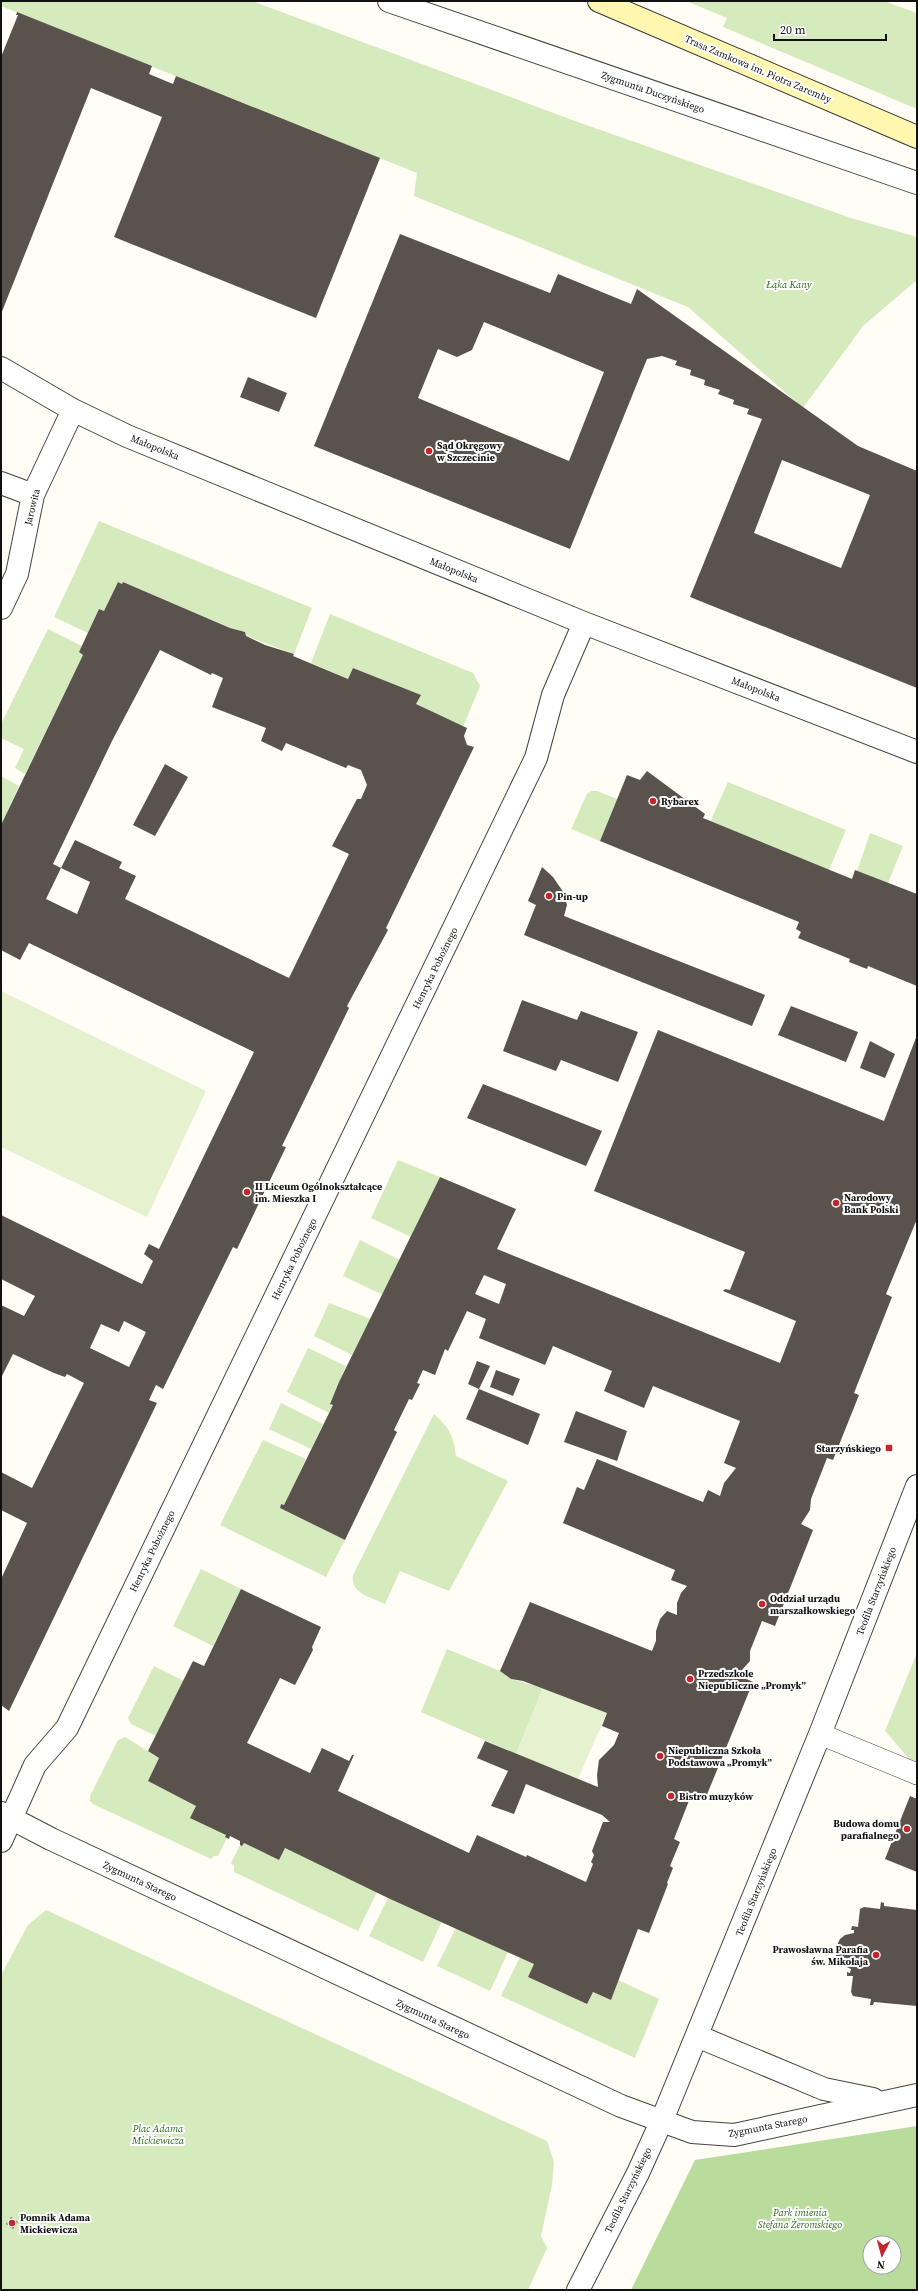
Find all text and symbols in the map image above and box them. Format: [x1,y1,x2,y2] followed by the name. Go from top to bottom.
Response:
[774,16,886,42] scale bar
[780,22,806,38] text: 20 m
[683,32,834,106] street label: Trasa Zamkowa im. Piotra Zaremby
[600,68,707,116] street label: Zygmunta Duczyńskiego
[765,278,812,291] park label: Łąka Kany
[129,431,182,463] street label: Małopolska
[436,439,503,464] place label: Sąd Okręgowy w Szczecinie
[424,446,434,456] marker: Sąd Okręgowy w Szczecinie
[21,487,43,528] street label: Jarowita
[428,554,481,586] street label: Małopolska
[730,674,783,705] street label: Małopolska
[661,795,700,808] place label: Rybarex
[648,796,658,806] marker: Rybarex
[557,890,588,903] place label: Pin-up
[544,891,554,901] marker: Pin-up
[410,924,461,1011] street label: Henryka Pobożnego
[255,1180,382,1205] place label: II Liceum Ogólnokształcące im. Mieszka I
[242,1187,252,1197] marker: II Liceum Ogólnokształcące im. Mieszka I
[844,1191,898,1216] place label: Narodowy Bank Polski
[831,1198,841,1208] marker: Narodowy Bank Polski
[269,1215,320,1302] street label: Henryka Pobożnego
[816,1442,881,1455] place label: Starzyńskiego
[884,1443,894,1453] marker: Starzyńskiego
[127,1507,178,1594] street label: Henryka Pobożnego
[853,1544,899,1637] street label: Teofila Starzyńskiego
[770,1592,856,1617] place label: Oddział urządu marszałkowskiego
[757,1599,767,1609] marker: Oddział urządu marszałkowskiego
[698,1667,806,1692] place label: Przedszkole Niepubliczne „Promyk”
[685,1674,695,1684] marker: Przedszkole Niepubliczne „Promyk”
[668,1744,772,1769] place label: Niepubliczna Szkoła Podstawowa „Promyk”
[655,1751,665,1761] marker: Niepubliczna Szkoła Podstawowa „Promyk”
[679,1790,753,1803] place label: Bistro muzyków
[666,1791,676,1801] marker: Bistro muzyków
[833,1817,899,1842] place label: Budowa domu parafialnego
[902,1824,912,1834] marker: Budowa domu parafialnego
[732,1846,780,1938] street label: Teofila Starzyńskiego
[101,1858,179,1904] street label: Zygmunta Starego
[773,1943,869,1968] place label: Prawosławna Parafia św. Mikołaja
[871,1950,881,1960] marker: Prawosławna Parafia św. Mikołaja
[394,1996,472,2042] street label: Zygmunta Starego
[728,2112,809,2140] street label: Zygmunta Starego
[131,2122,185,2147] park label: Plac Adama Mickiewicza
[602,2144,655,2235] street label: Teofila Starzyńskiego
[758,2206,842,2231] park label: Park imienia Stefana Żeromskiego
[20,2211,91,2236] place label: Pomnik Adama Mickiewicza
[7,2218,17,2228] marker: Pomnik Adama Mickiewicza
[862,2235,902,2275] north arrow
[876,2257,886,2272] text: N

